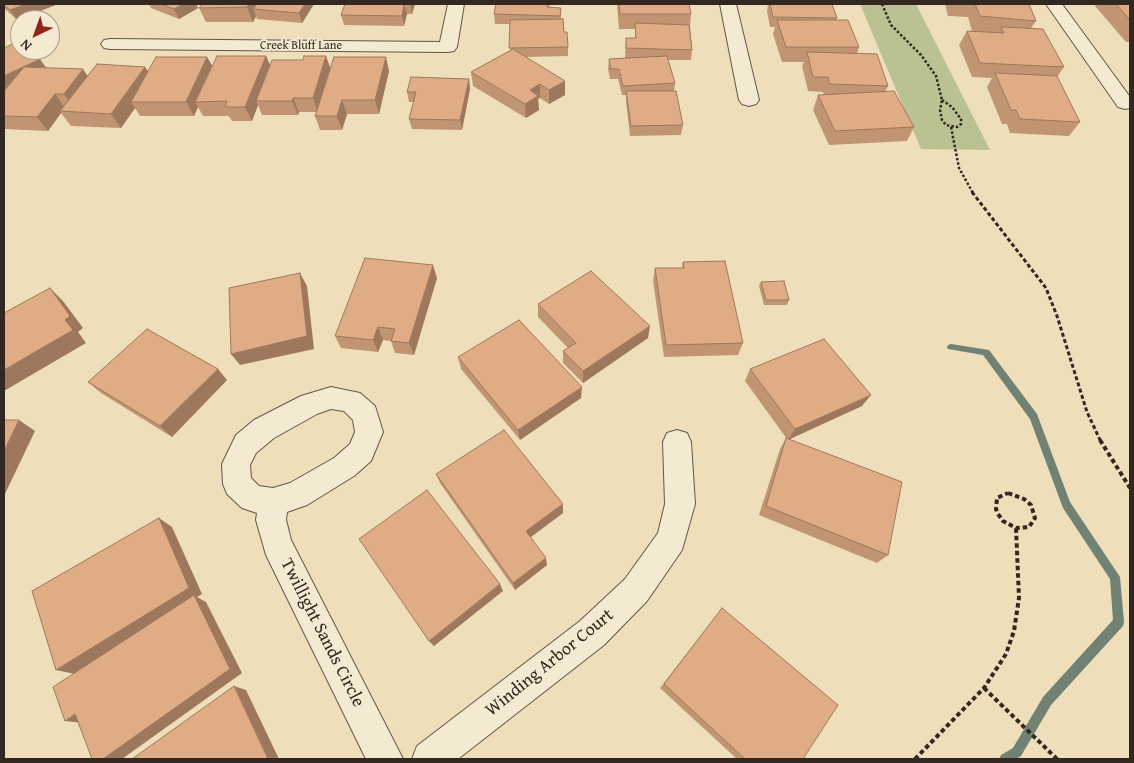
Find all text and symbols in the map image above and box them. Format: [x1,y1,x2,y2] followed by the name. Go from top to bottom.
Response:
[10,10,60,60] north arrow
[15,35,36,56] text: N
[260,39,342,53] street label: Creek Bluff Lane
[275,555,369,711] street label: Twillight Sands Circle
[481,605,619,721] street label: Winding Arbor Court

